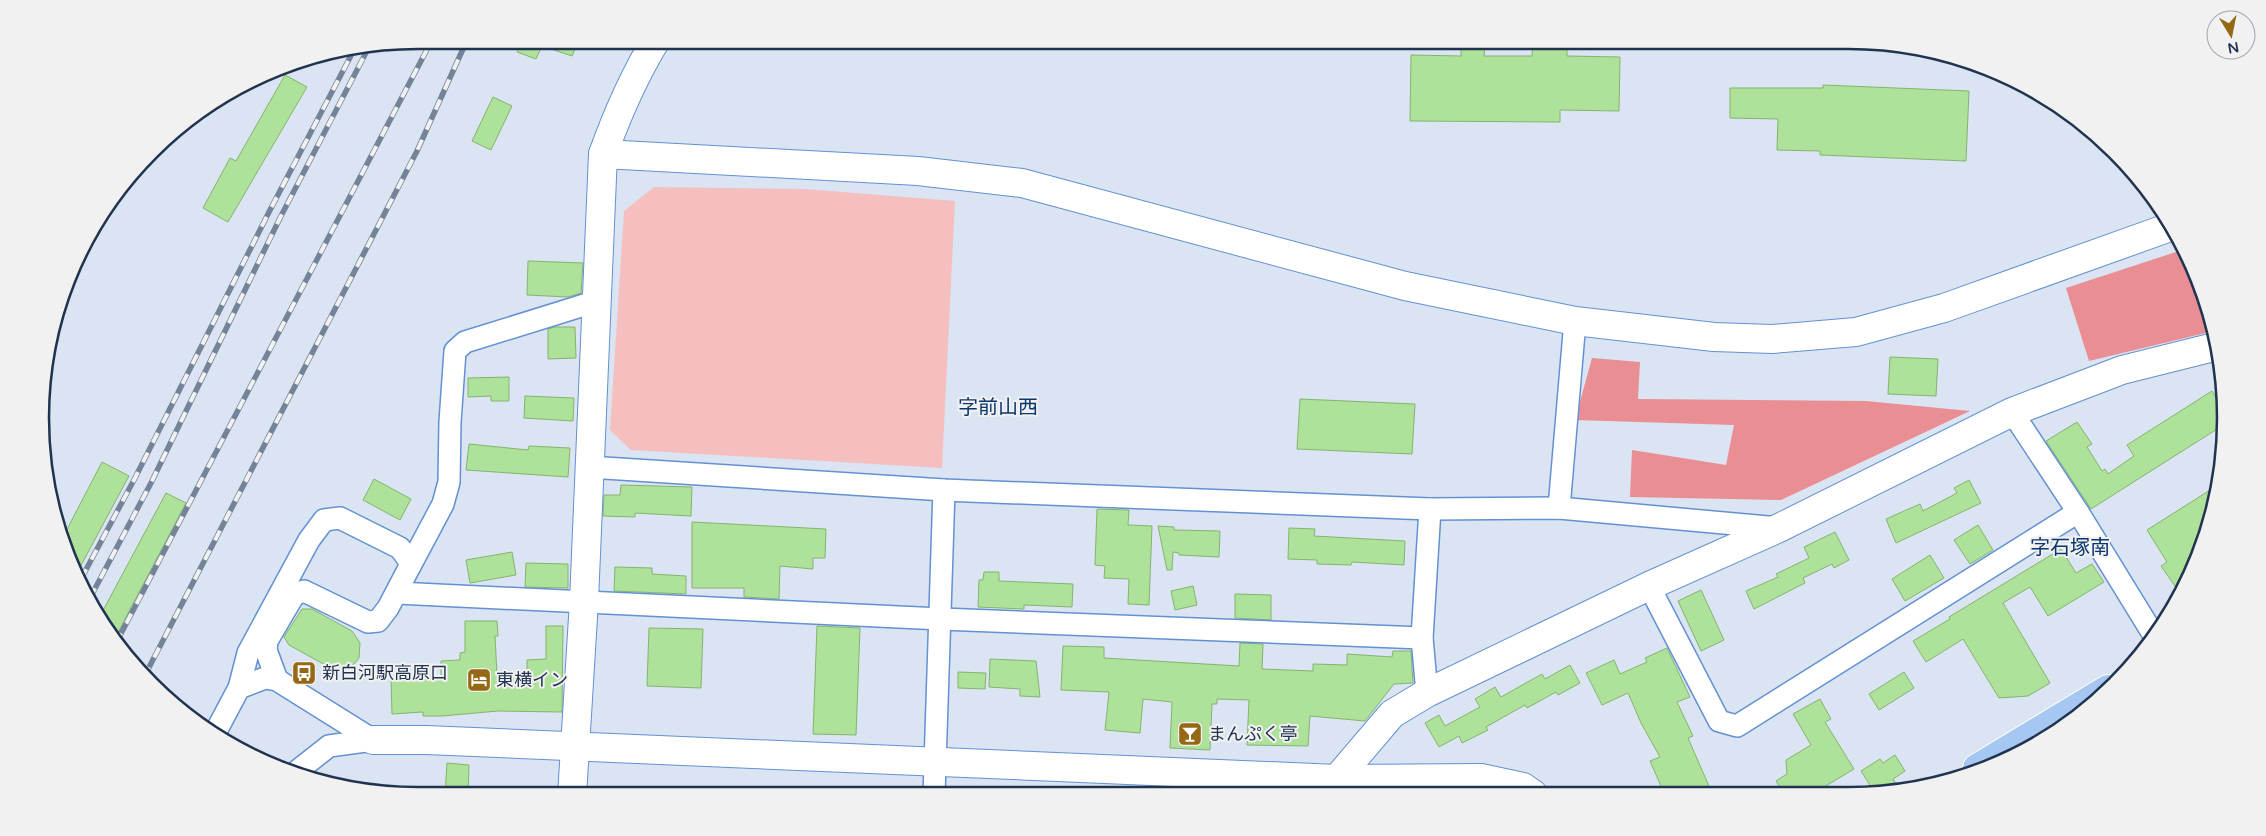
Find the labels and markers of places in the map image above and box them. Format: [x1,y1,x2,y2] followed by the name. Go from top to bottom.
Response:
[291,660,317,686] bus stop icon: 新白河駅高原口
[322,662,448,684] place label: 新白河駅高原口
[466,667,492,693] hotel icon: 東横イン
[496,669,568,691] place label: 東横イン
[1177,721,1203,747] bar icon: まんぷく亭
[1208,723,1298,745] place label: まんぷく亭

